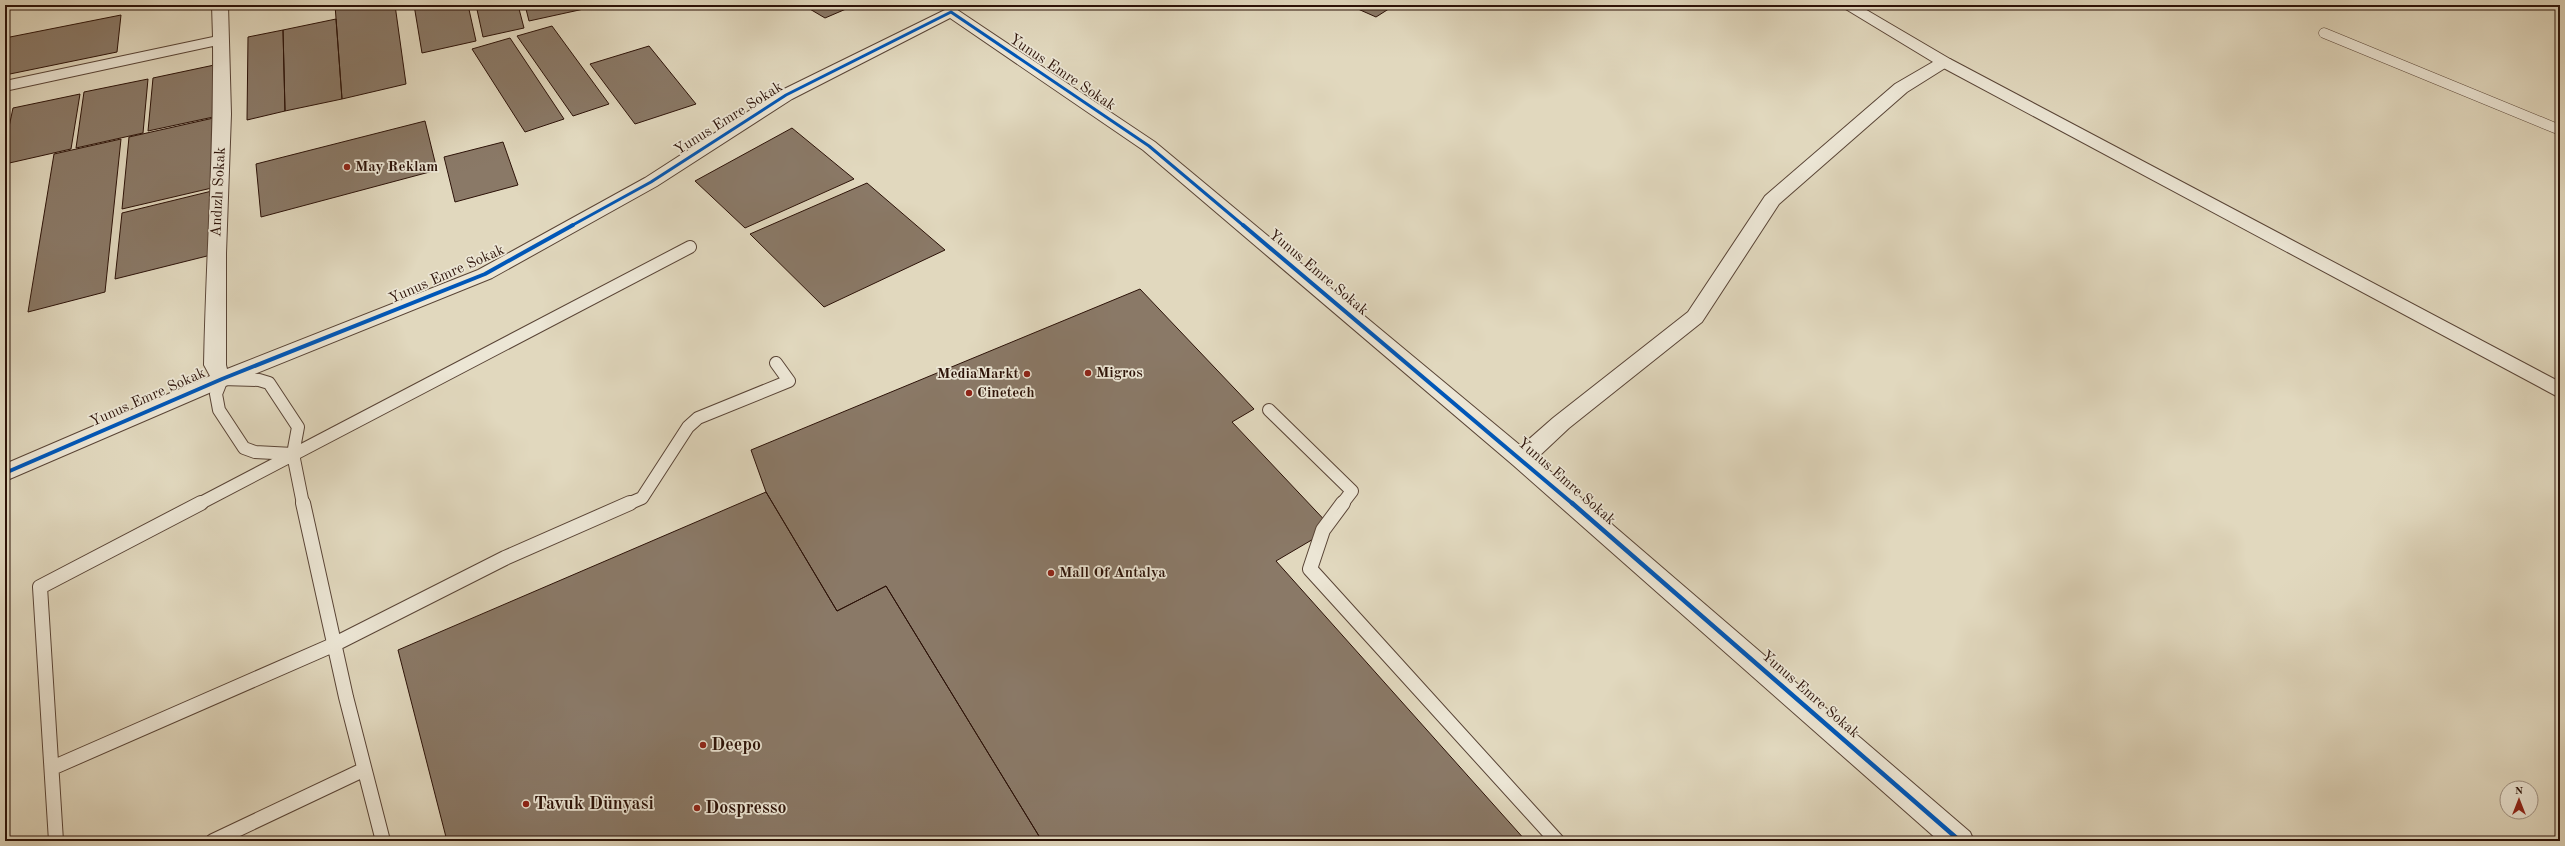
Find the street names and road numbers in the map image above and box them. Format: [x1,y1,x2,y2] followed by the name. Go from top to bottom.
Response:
[1006,32,1118,114] street label: Yunus Emre Sokak
[672,80,786,158] street label: Yunus Emre Sokak
[209,146,229,237] street label: Andızlı Sokak
[1265,227,1371,319] street label: Yunus Emre Sokak
[387,243,507,307] street label: Yunus Emre Sokak
[88,366,208,430] street label: Yunus Emre Sokak
[1514,435,1618,529] street label: Yunus Emre Sokak
[1758,648,1862,742] street label: Yunus Emre Sokak

